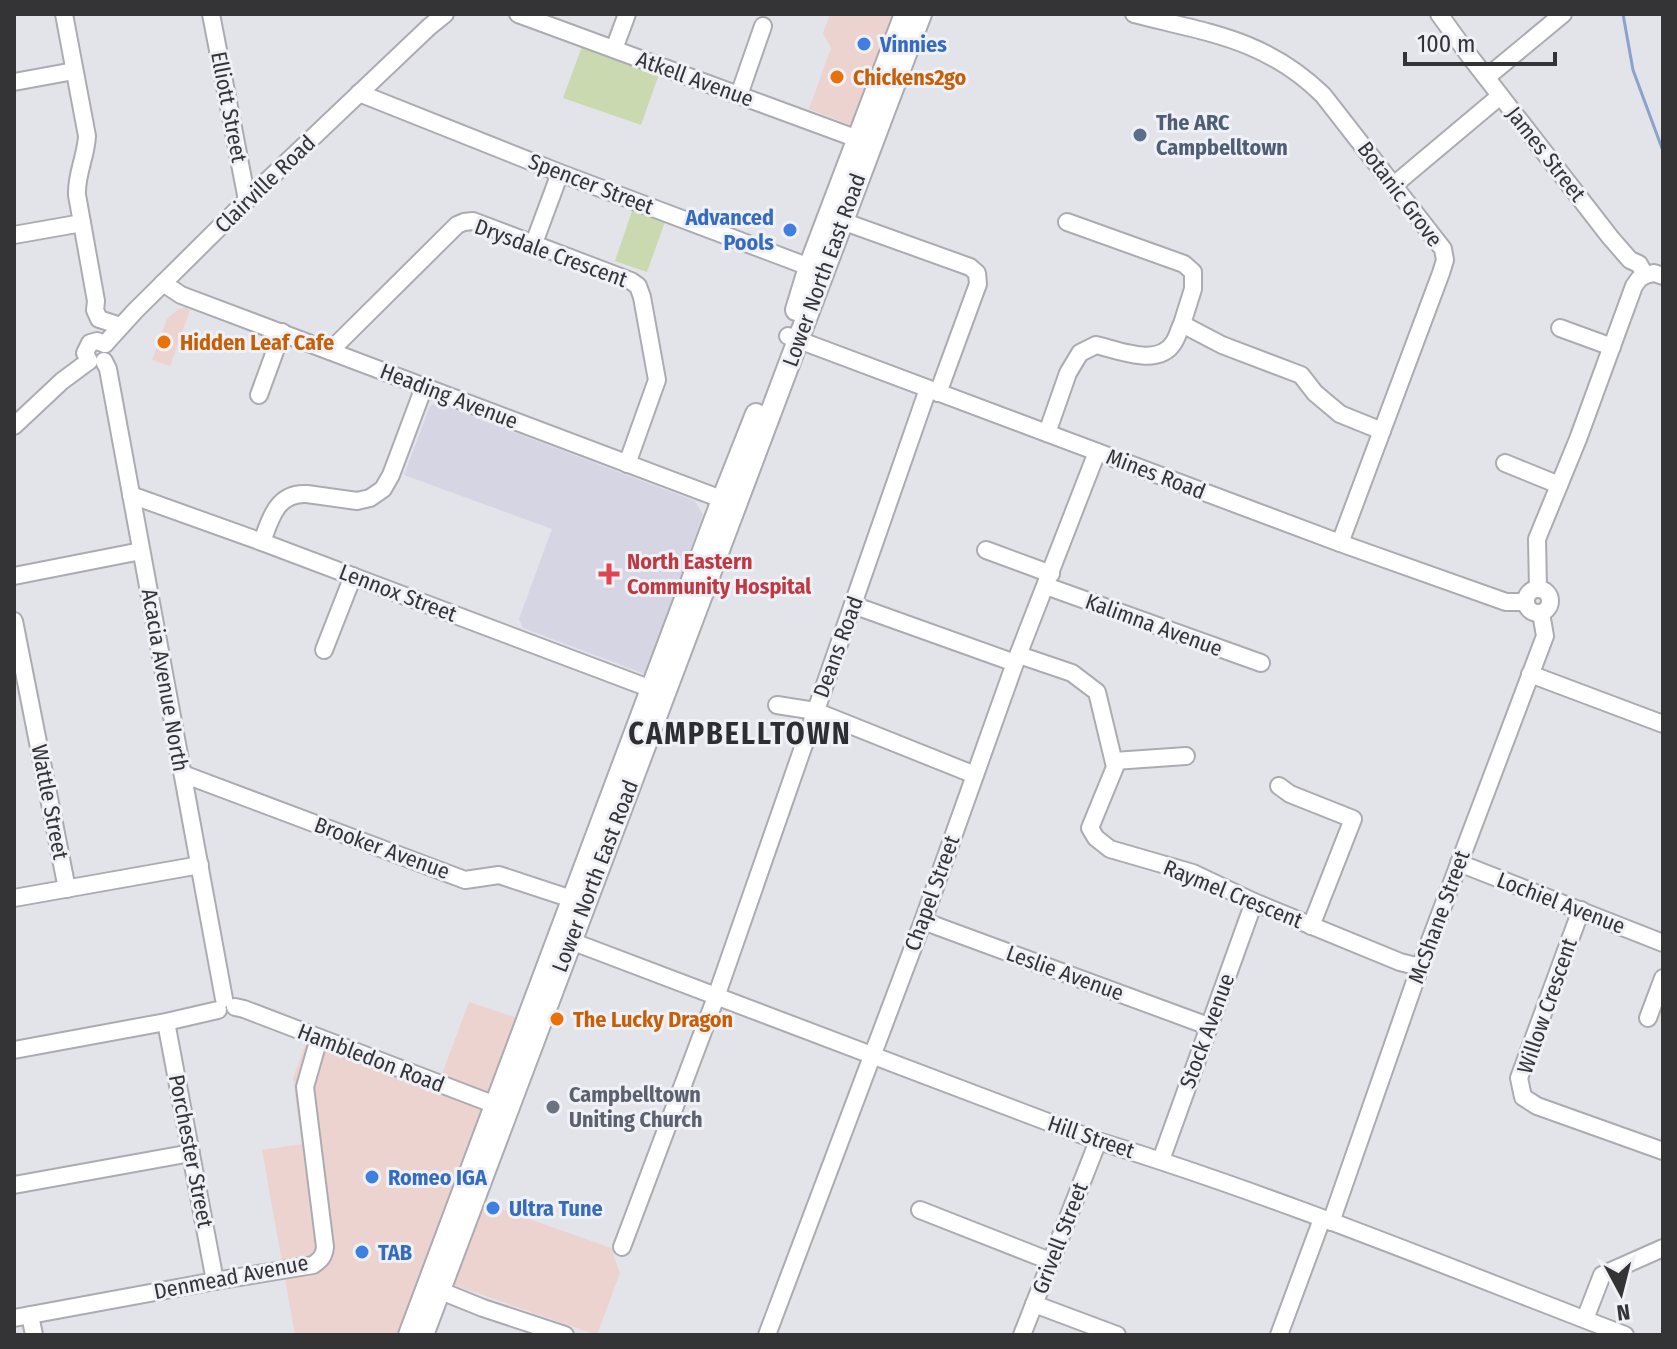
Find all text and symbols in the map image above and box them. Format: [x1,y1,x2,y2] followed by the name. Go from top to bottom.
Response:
[1405,16,1555,66] scale bar
[1417,30,1475,58] text: 100 m
[879,31,947,58] place label: Vinnies
[855,35,873,53] marker: Vinnies
[633,45,757,113] street label: Atkell Avenue
[205,49,253,166] street label: Elliott Street
[853,64,966,91] place label: Chickens2go
[828,68,846,86] marker: Chickens2go
[1501,101,1592,208] street label: James Street
[1156,109,1288,161] place label: The ARC Campbelltown
[1131,126,1149,144] marker: The ARC Campbelltown
[209,129,321,239] street label: Clairville Road
[1352,136,1448,252] street label: Botanic Grove
[525,148,658,221] street label: Spencer Street
[777,170,871,370] street label: Lower North East Road
[684,204,774,256] place label: Advanced Pools
[471,213,632,293] street label: Drysdale Crescent
[781,221,799,239] marker: Advanced Pools
[180,329,334,356] place label: Hidden Leaf Cafe
[155,333,173,351] marker: Hidden Leaf Cafe
[376,357,522,435] street label: Heading Avenue
[1103,443,1209,505] street label: Mines Road
[627,548,812,600] place label: North Eastern Community Hospital
[335,558,461,628] street label: Lennox Street
[598,563,620,585] marker: North Eastern Community Hospital
[136,586,194,774] street label: Acacia Avenue North
[1082,588,1226,662] street label: Kalimna Avenue
[807,593,869,701] street label: Deans Road
[628,716,852,752] district label: CAMPBELLTOWN
[26,742,75,863] street label: Wattle Street
[546,776,644,976] street label: Lower North East Road
[311,811,453,885] street label: Brooker Avenue
[899,831,966,954] street label: Chapel Street
[1402,846,1476,987] street label: McShane Street
[1160,854,1307,934] street label: Raymel Crescent
[1493,866,1629,940] street label: Lochiel Avenue
[1511,934,1583,1077] street label: Willow Crescent
[1003,939,1127,1007] street label: Leslie Avenue
[1174,970,1240,1092] street label: Stock Avenue
[573,1006,733,1033] place label: The Lucky Dragon
[548,1010,566,1028] marker: The Lucky Dragon
[294,1018,448,1098] street label: Hambledon Road
[163,1072,219,1231] street label: Porchester Street
[569,1081,702,1133] place label: Campbelltown Uniting Church
[544,1098,562,1116] marker: Campbelltown Uniting Church
[1044,1110,1139,1165] street label: Hill Street
[388,1164,488,1191] place label: Romeo IGA
[363,1168,381,1186] marker: Romeo IGA
[1026,1178,1094,1298] street label: Grivell Street
[509,1195,603,1222] place label: Ultra Tune
[484,1199,502,1217] marker: Ultra Tune
[378,1239,412,1266] place label: TAB
[353,1243,371,1261] marker: TAB
[152,1249,310,1305] street label: Denmead Avenue
[1581,1253,1661,1333] north arrow
[1615,1298,1632,1327] text: N

